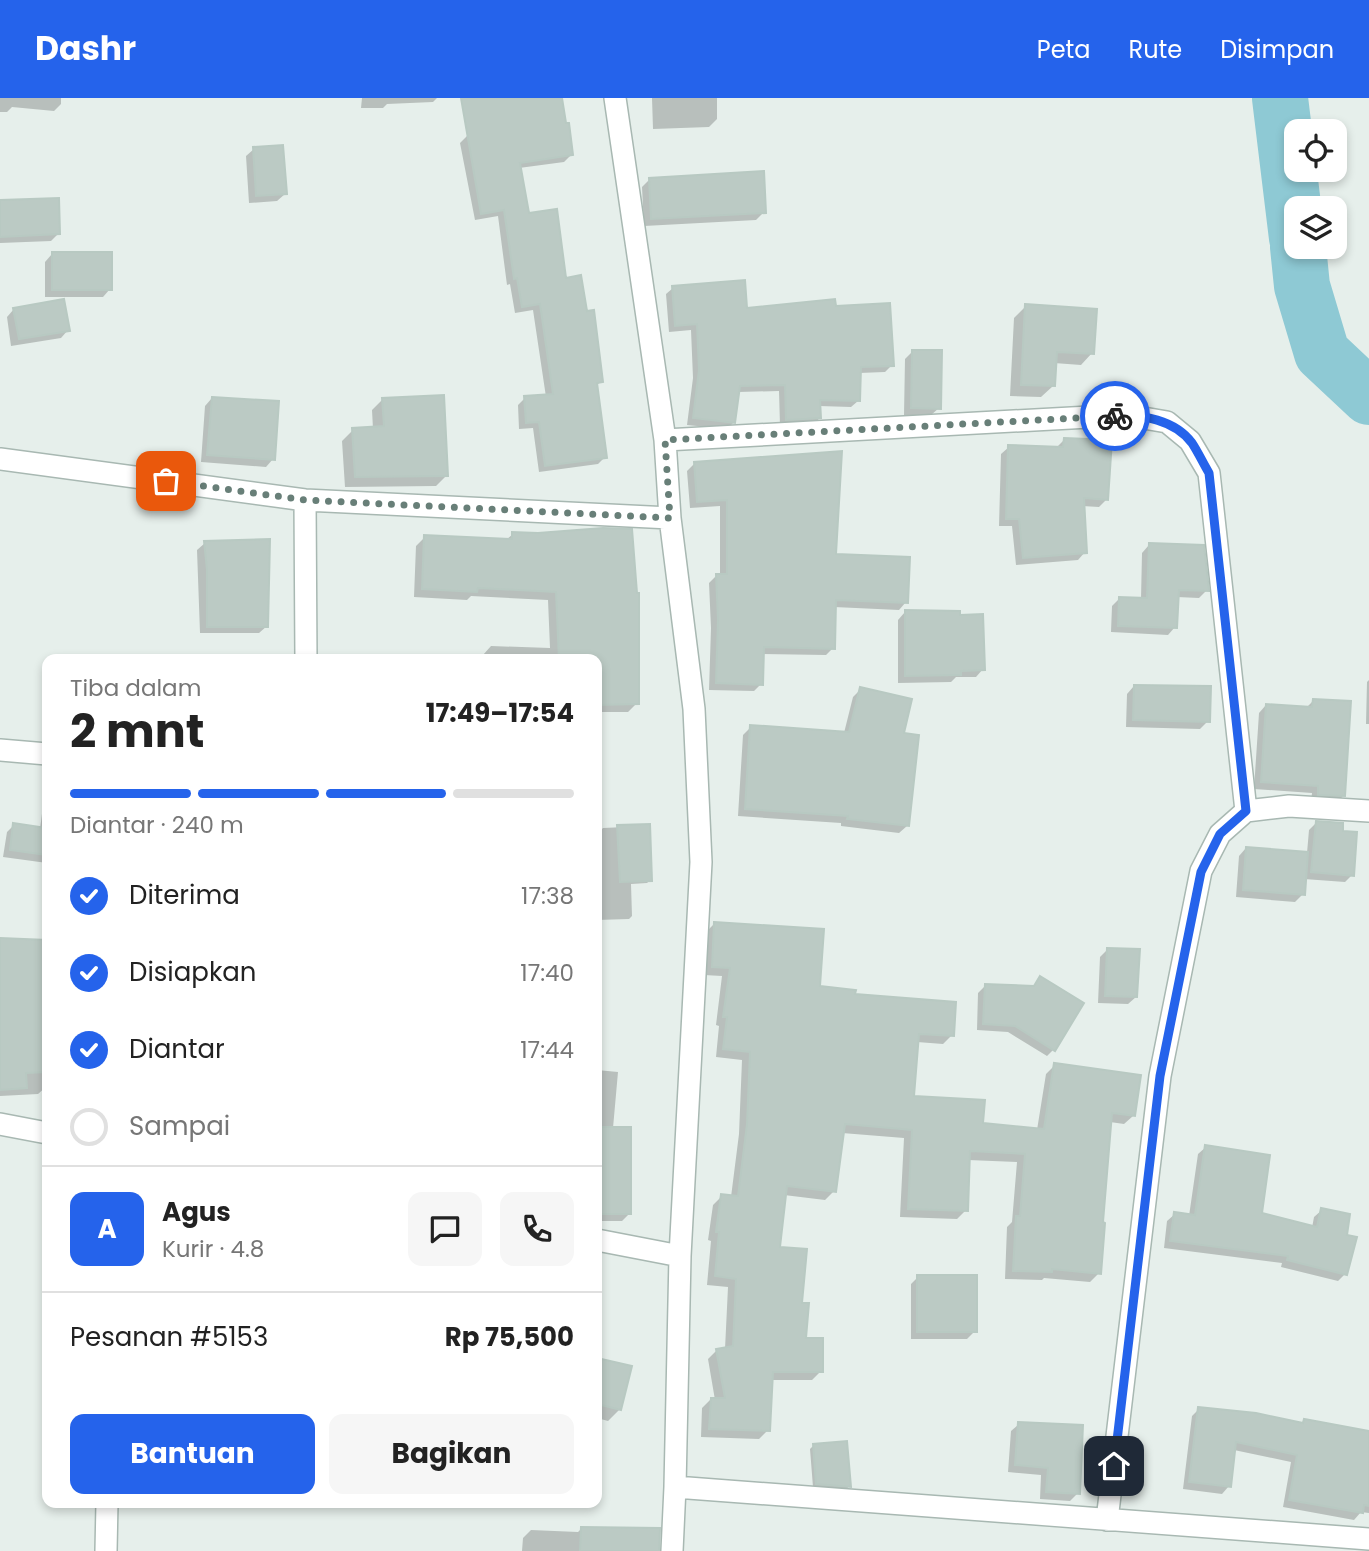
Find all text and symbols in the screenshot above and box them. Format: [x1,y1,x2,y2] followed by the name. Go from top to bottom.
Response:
[35,25,136,72] text: Dashr
[1037,33,1091,66] text: Peta
[1129,33,1182,66] text: Rute
[1220,33,1334,66] text: Disimpan
[1284,119,1347,259] map controls
[1284,119,1347,182] button: locate
[1284,196,1347,259] button: layers
[1080,381,1150,451] courier
[1096,397,1134,435] icon: bike
[136,451,196,511] pin
[147,462,185,500] icon: bag
[70,672,201,704] text: Tiba dalam
[426,695,574,731] text: 17:49–17:54
[70,699,204,763] text: 2 mnt
[70,809,244,841] text: Diantar · 240 m
[70,877,108,915] icon: check
[129,877,240,913] text: Diterima
[521,880,574,912] text: 17:38
[70,954,108,992] icon: check
[129,954,257,990] text: Disiapkan
[520,957,574,989] text: 17:40
[70,1031,108,1069] icon: check
[129,1031,225,1067] text: Diantar
[520,1034,574,1066] text: 17:44
[129,1108,230,1144] text: Sampai
[408,1192,482,1266] button: chat
[500,1192,574,1266] button: phone
[162,1194,231,1230] text: Agus
[97,1211,117,1247] text: A
[162,1233,264,1265] text: Kurir · 4.8
[70,1319,268,1355] text: Pesanan #5153
[445,1319,574,1355] text: Rp 75,500
[70,1414,315,1494] button: Bantuan
[329,1414,574,1494] button: Bagikan
[1084,1436,1144,1496] pin
[1095,1447,1133,1485] icon: home

